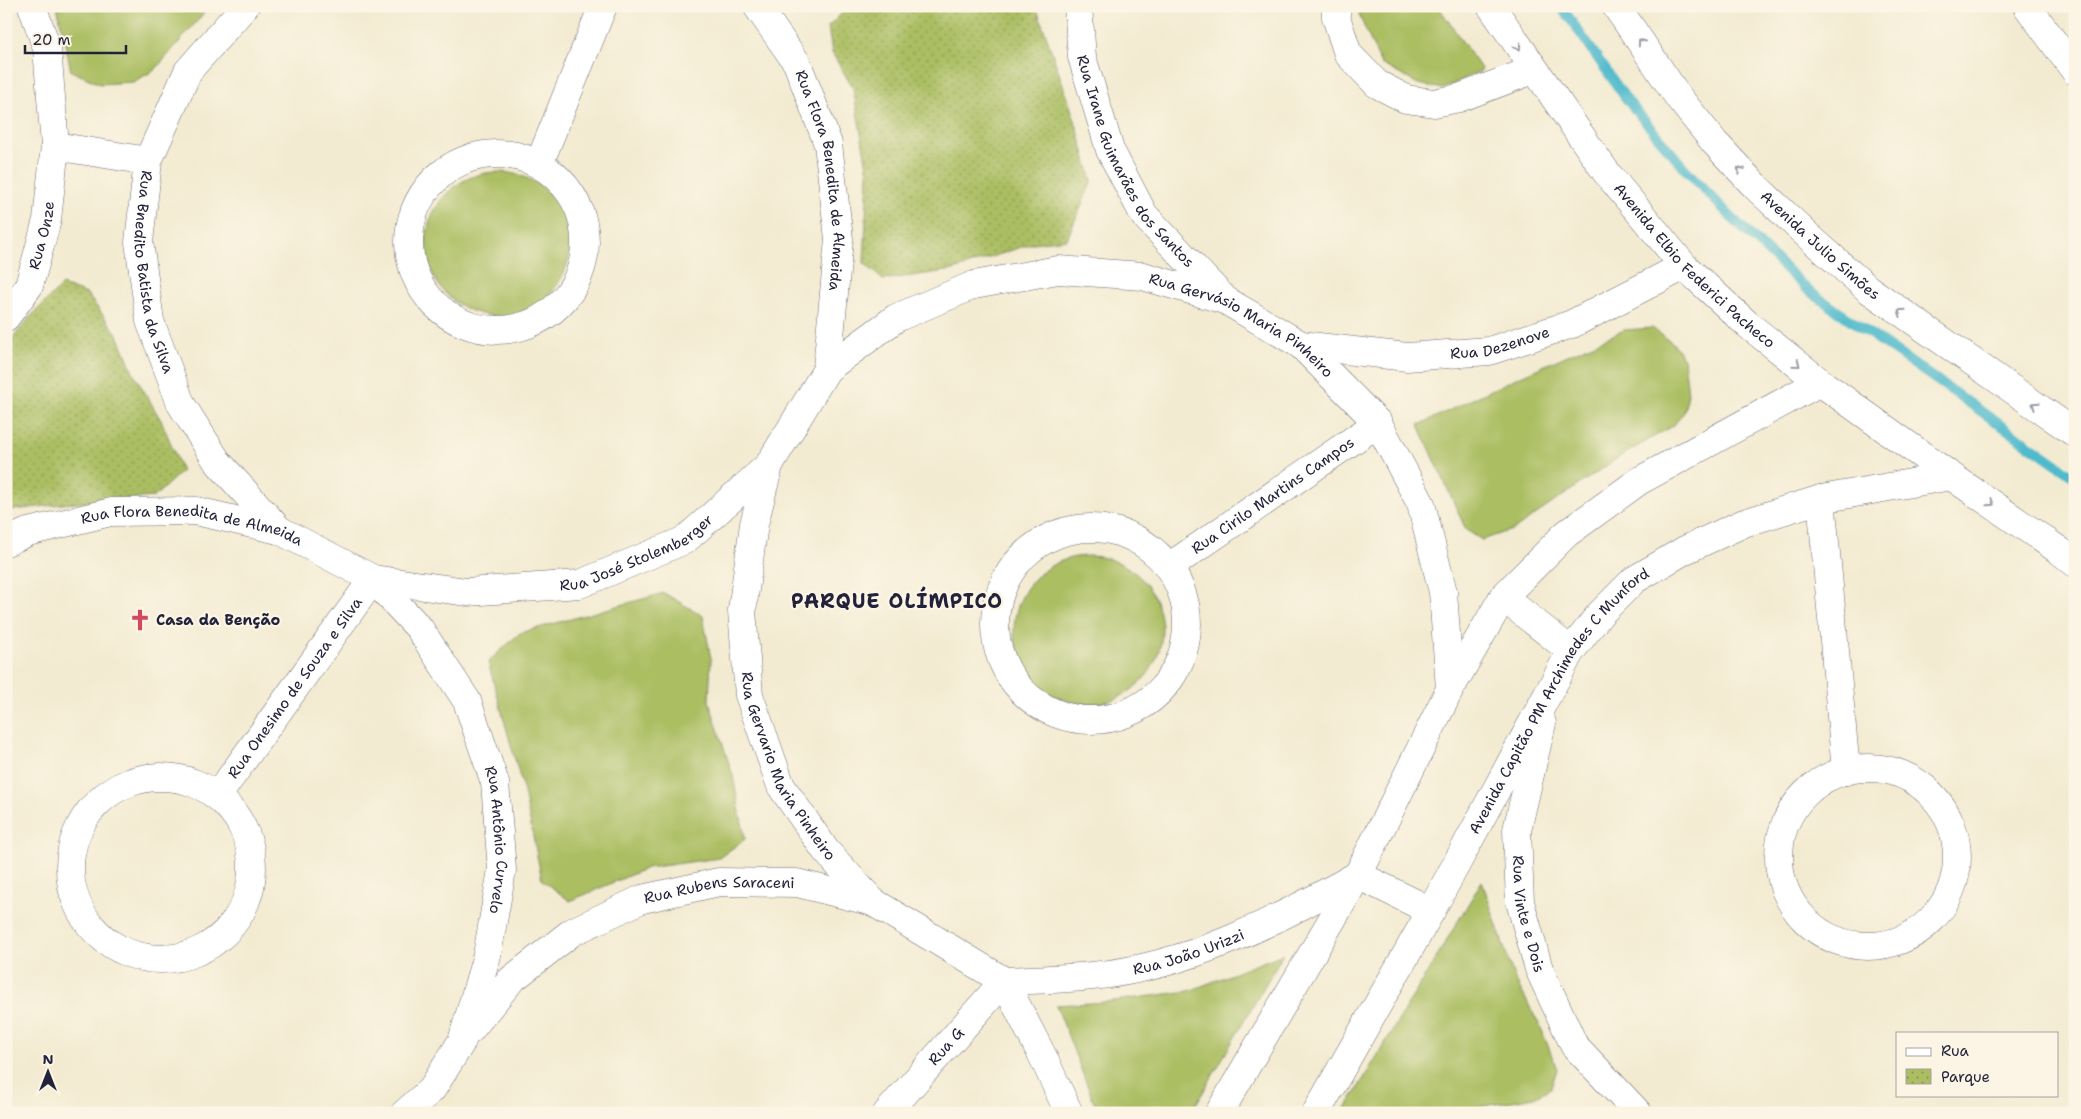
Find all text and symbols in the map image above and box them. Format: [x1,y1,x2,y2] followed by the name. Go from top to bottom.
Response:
[25,22,126,54] scale bar
[32,30,71,50] text: 20 m
[1638,38,1647,48] one-way arrow
[1512,41,1521,50] one-way arrow
[1072,53,1199,272] street label: Rua Irane Guimarães dos Santos
[791,67,849,292] street label: Rua Flora Benedita de Almeida
[1737,167,1746,176] one-way arrow
[129,170,179,377] street label: Rua Bnedito Batista da Silva
[1609,179,1779,352] street label: Avenida Elbio Federici Pacheco
[1756,186,1884,304] street label: Avenida Julio Simões
[24,200,59,272] street label: Rua Onze
[1146,268,1338,382] street label: Rua Gervásio Maria Pinheiro
[1897,309,1907,318] one-way arrow
[1449,322,1552,364] street label: Rua Dezenove
[1791,358,1801,367] one-way arrow
[2031,402,2040,411] one-way arrow
[1187,432,1358,559] street label: Rua Cirilo Martins Campos
[1985,497,1995,506] one-way arrow
[79,501,307,551] street label: Rua Flora Benedita de Almeida
[559,510,717,595] street label: Rua José Stolemberger
[1464,563,1653,838] street label: Avenida Capitão PM Archimedes C Munford
[791,586,1003,614] district label: PARQUE OLÍMPICO
[223,593,367,782] street label: Rua Onesimo de Souza e Silva
[127,607,153,633] church icon: Casa da Benção
[156,610,281,630] place label: Casa da Benção
[737,671,840,865] street label: Rua Gervario Maria Pinheiro
[480,763,512,915] street label: Rua Antônio Curvelo
[1508,855,1550,975] street label: Rua Vinte e Dois
[642,872,795,908] street label: Rua Rubens Saraceni
[1131,925,1247,980] street label: Rua João Urizzi
[924,1023,968,1070] street label: Rua G
[1896,1032,2058,1096] legend
[1941,1041,1970,1061] text: Rua
[22,1046,72,1096] north arrow
[42,1050,54,1068] text: N
[1941,1067,1990,1087] text: Parque

